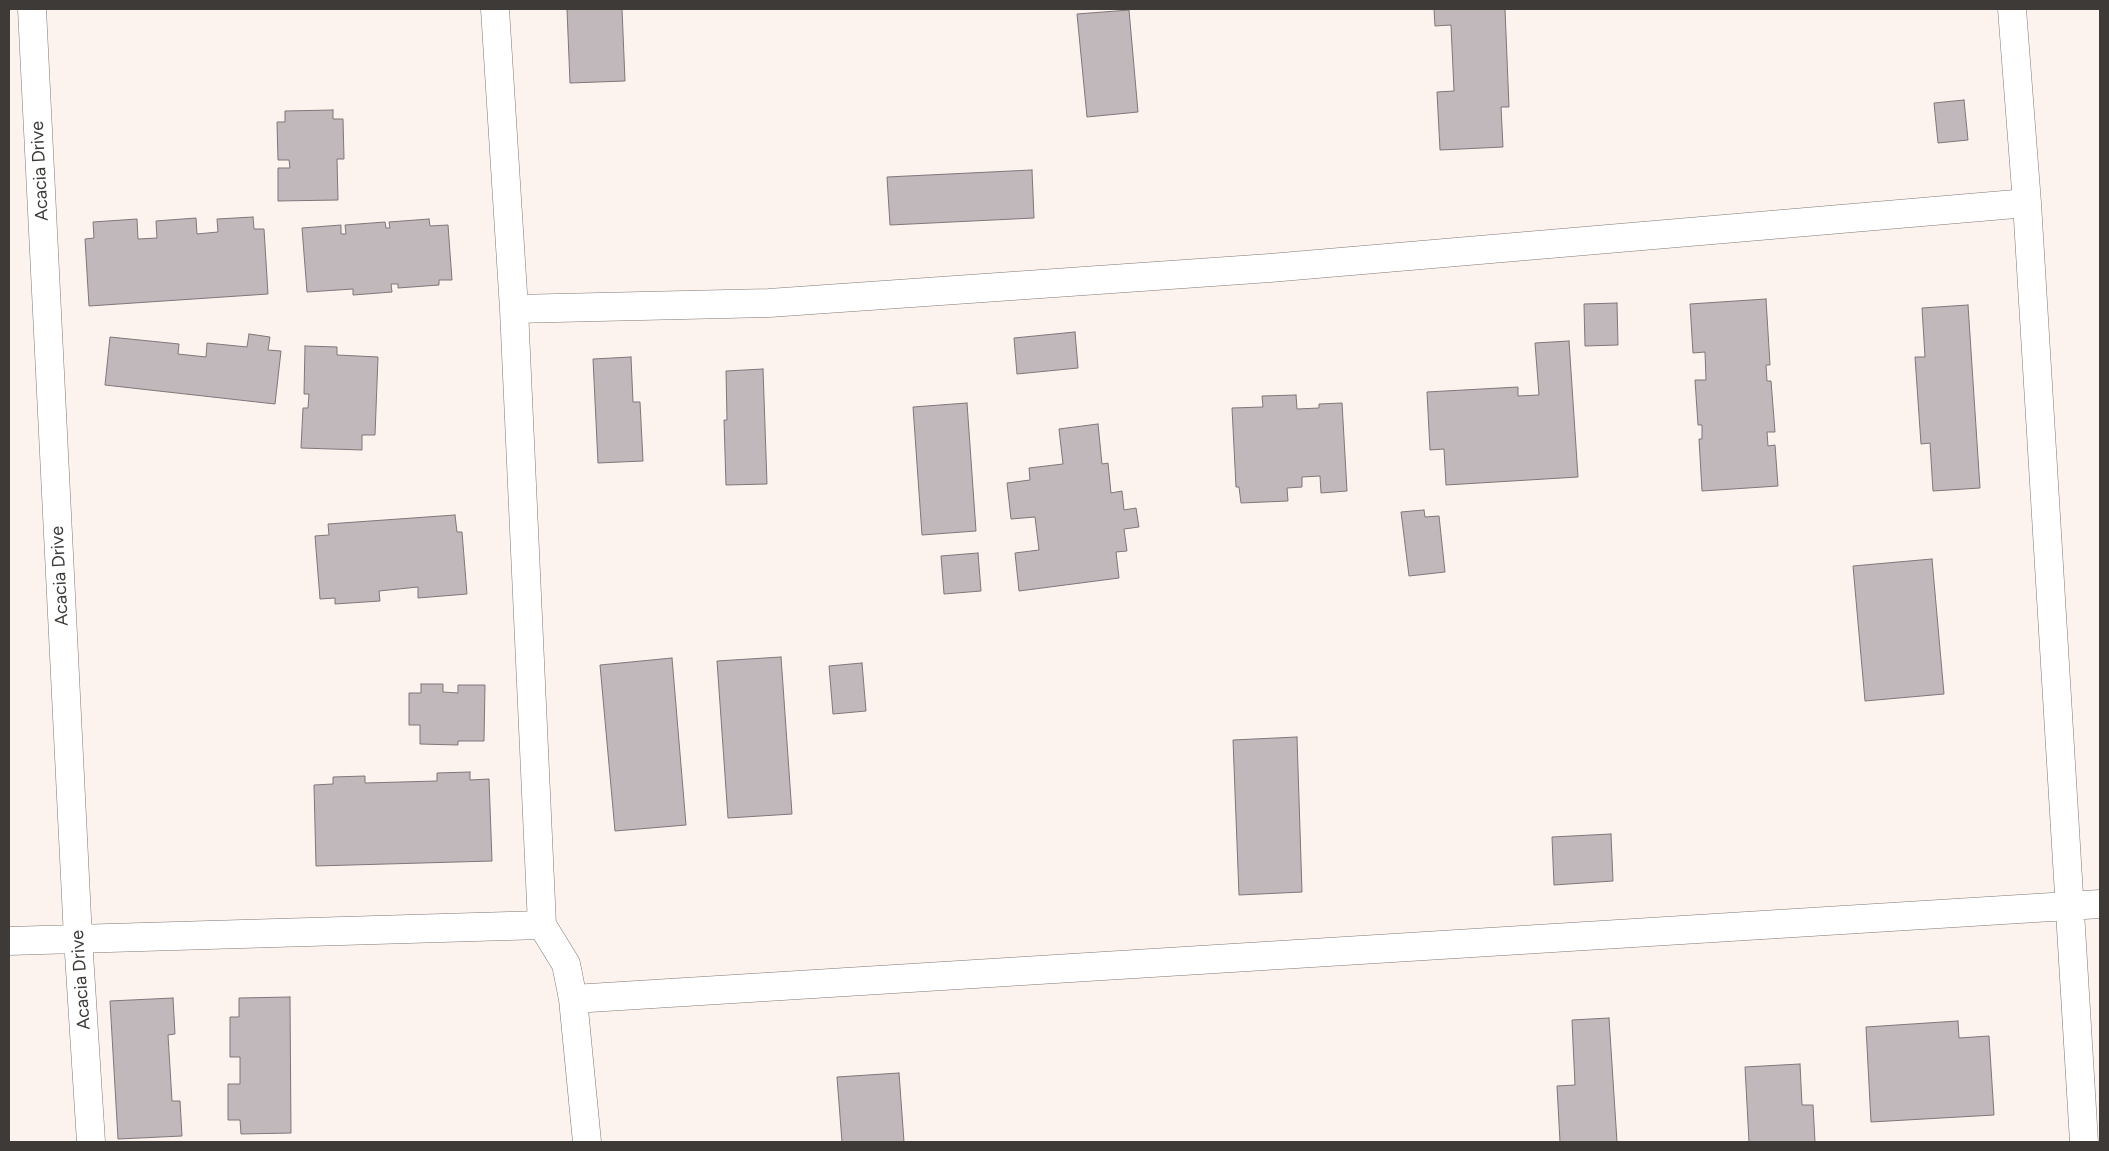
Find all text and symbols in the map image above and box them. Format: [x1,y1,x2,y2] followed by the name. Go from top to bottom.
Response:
[27,120,53,222] street label: Acacia Drive
[47,525,73,627] street label: Acacia Drive
[67,929,95,1031] street label: Acacia Drive

